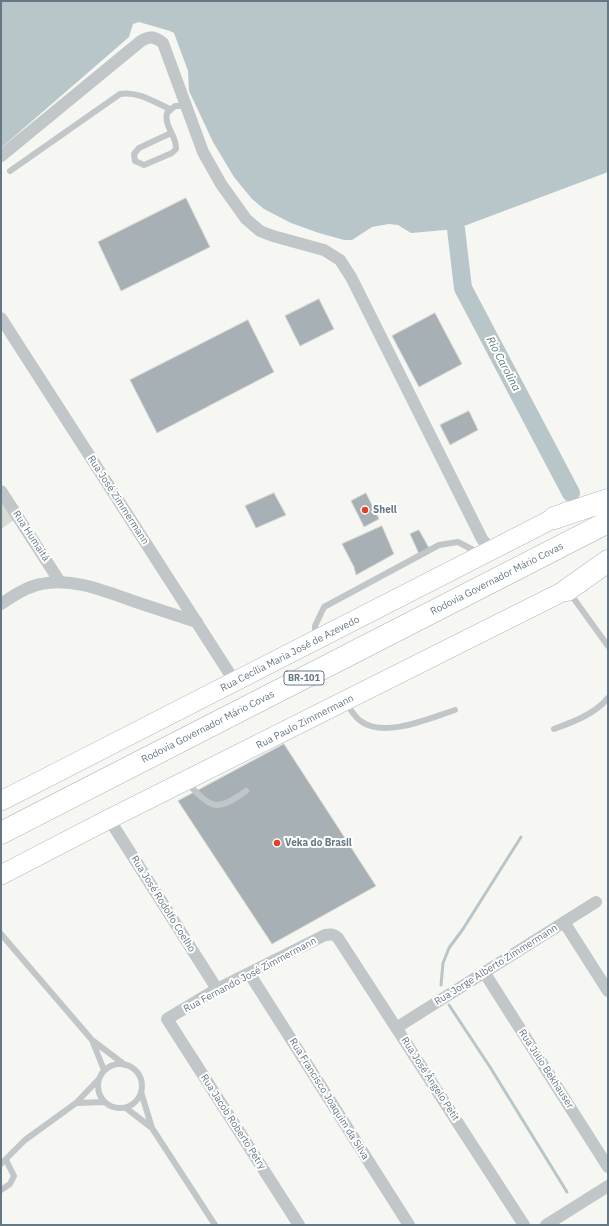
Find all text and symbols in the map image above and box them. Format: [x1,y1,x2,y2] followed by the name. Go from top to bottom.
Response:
[483,335,523,393] water label: Rio Carolina
[85,453,151,547] street label: Rua José Zimmermann
[373,504,397,516] place label: Shell
[360,505,370,515] marker: Shell
[10,508,52,564] street label: Rua Humaitá
[429,540,565,618] street label: Rodovia Governador Mário Covas
[218,614,362,694] street label: Rua Cecília Maria José de Azevedo
[284,671,324,685] road number: BR-101
[140,688,276,766] street label: Rodovia Governador Mário Covas
[254,692,356,752] street label: Rua Paulo Zimmermann
[285,837,352,849] place label: Veka do Brasil
[272,838,282,848] marker: Veka do Brasil
[128,853,198,955] street label: Rua José Rodolfo Coelho
[432,922,560,1008] street label: Rua Jorge Alberto Zimmermann
[182,935,318,1015] street label: Rua Fernando José Zimmermann
[516,1027,576,1111] street label: Rua Júlio Bekhauser
[398,1035,462,1123] street label: Rua José Ângelo Petit
[287,1036,371,1162] street label: Rua Francisco Joaquim da Silva
[198,1072,268,1172] street label: Rua Jacob Roberto Petry

